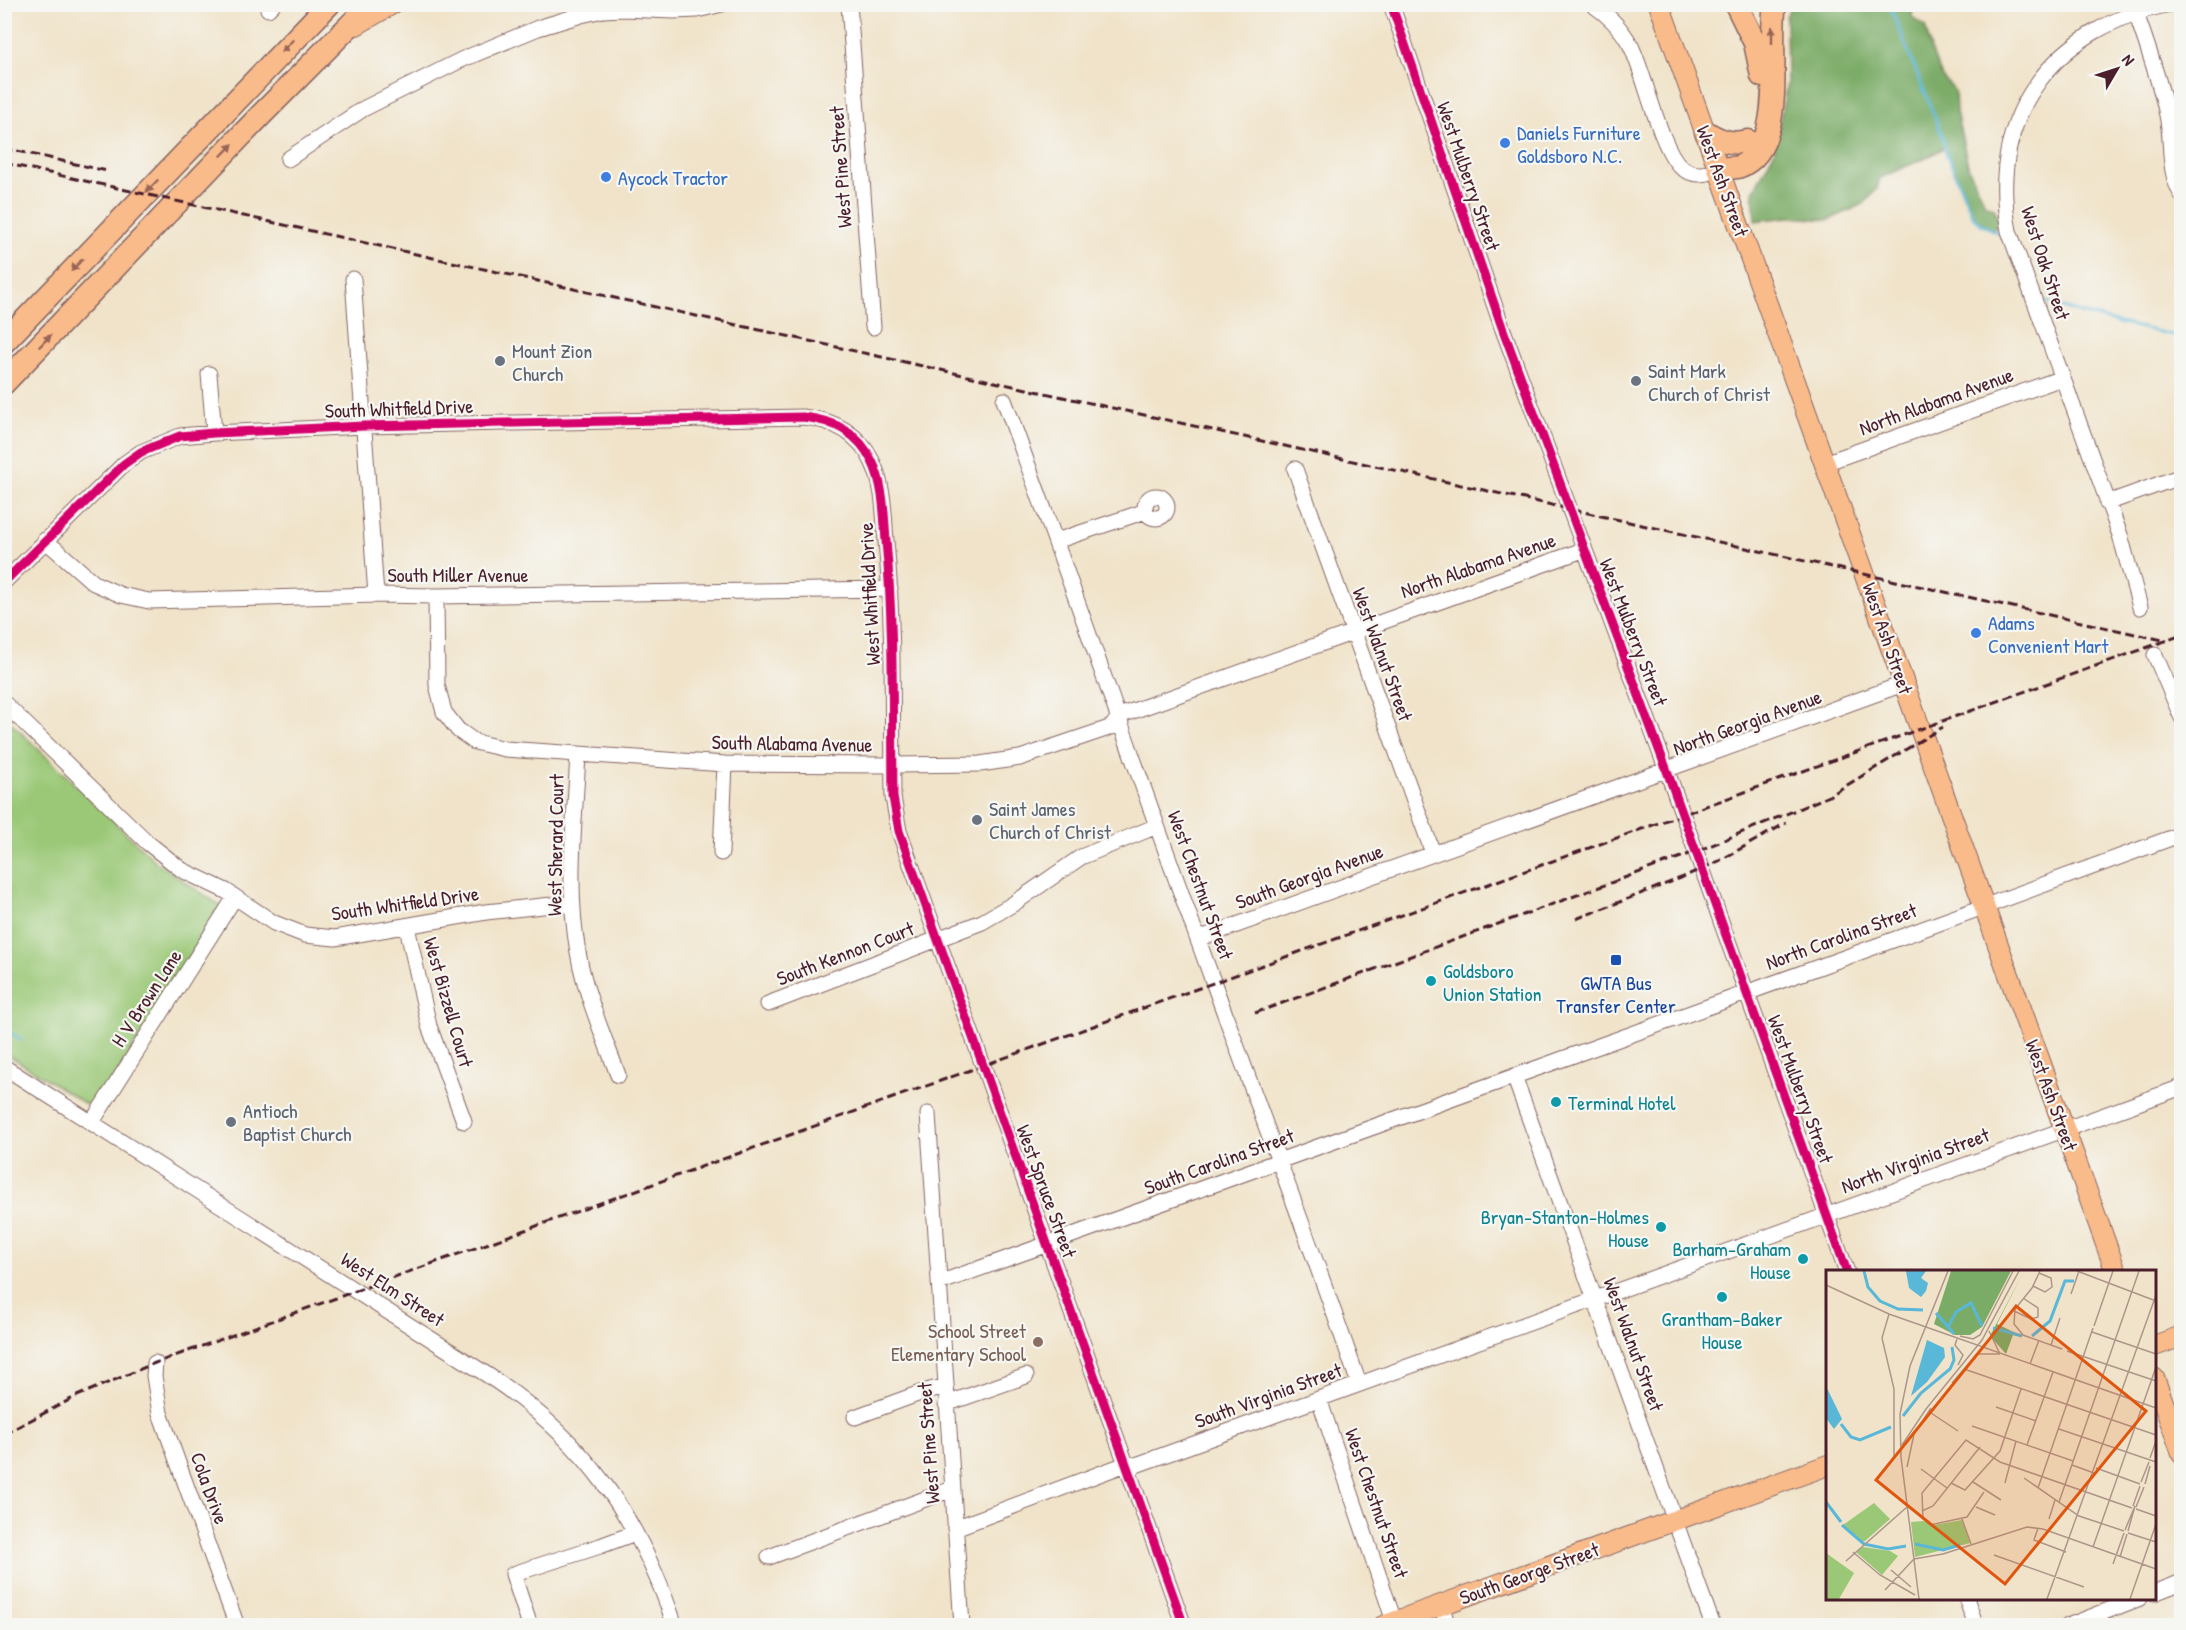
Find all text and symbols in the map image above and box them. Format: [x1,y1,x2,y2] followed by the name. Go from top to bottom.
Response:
[1767,25,1777,44] one-way arrow
[280,38,294,53] one-way arrow
[2087,39,2147,99] north arrow
[2117,49,2140,70] text: N
[1431,98,1508,255] street label: West Mulberry Street
[822,104,858,229] street label: West Pine Street
[1517,119,1641,169] place label: Daniels Furniture Goldsboro N.C.
[1690,122,1756,241] street label: West Ash Street
[1498,136,1512,150] marker: Daniels Furniture Goldsboro N.C.
[220,143,233,158] one-way arrow
[618,164,728,191] place label: Aycock Tractor
[599,170,613,184] marker: Aycock Tractor
[145,179,159,194] one-way arrow
[2015,203,2077,324] street label: West Oak Street
[70,257,84,272] one-way arrow
[38,333,52,348] one-way arrow
[512,337,592,387] place label: Mount Zion Church
[493,354,507,368] marker: Mount Zion Church
[1648,357,1771,407] place label: Saint Mark Church of Christ
[1855,361,2017,441] street label: North Alabama Avenue
[1629,374,1643,388] marker: Saint Mark Church of Christ
[324,392,474,424] street label: South Whitfield Drive
[852,522,886,666] street label: West Whitfield Drive
[1397,526,1559,604] street label: North Alabama Avenue
[1593,554,1675,711] street label: West Mulberry Street
[387,561,529,588] street label: South Miller Avenue
[1856,579,1920,699] street label: West Ash Street
[1346,584,1420,725] street label: West Walnut Street
[1988,609,2109,659] place label: Adams Convenient Mart
[1969,626,1983,640] marker: Adams Convenient Mart
[1669,683,1825,761] street label: North Georgia Avenue
[711,728,873,758] street label: South Alabama Avenue
[540,773,570,916] street label: West Sherard Court
[989,795,1112,845] place label: Saint James Church of Christ
[1162,807,1241,964] street label: West Chestnut Street
[970,813,984,827] marker: Saint James Church of Christ
[1232,837,1386,915] street label: South Georgia Avenue
[330,879,480,927] street label: South Whitfield Drive
[1762,896,1921,976] street label: North Carolina Street
[773,914,919,992] street label: South Kennon Court
[418,934,481,1071] street label: West Bizzell Court
[104,944,188,1052] street label: H V Brown Lane
[1609,953,1623,967] marker: GWTA Bus Transfer Center
[1443,957,1542,1007] place label: Goldsboro Union Station
[1556,969,1676,1019] place label: GWTA Bus Transfer Center
[1424,974,1438,988] marker: Goldsboro Union Station
[1762,1011,1841,1168] street label: West Mulberry Street
[2019,1036,2085,1155] street label: West Ash Street
[1568,1089,1676,1116] place label: Terminal Hotel
[1549,1095,1563,1109] marker: Terminal Hotel
[243,1097,351,1147] place label: Antioch Baptist Church
[224,1115,238,1129] marker: Antioch Baptist Church
[1837,1120,1994,1199] street label: North Virginia Street
[1010,1121,1084,1262] street label: West Spruce Street
[1140,1121,1299,1201] street label: South Carolina Street
[1481,1203,1649,1253] place label: Bryan-Stanton-Holmes House
[1654,1220,1668,1234] marker: Bryan-Stanton-Holmes House
[1672,1235,1791,1285] place label: Barham-Graham House
[336,1245,451,1333] street label: West Elm Street
[1796,1252,1810,1266] marker: Barham-Graham House
[1826,1270,2156,1600] inset map
[1597,1274,1671,1415] street label: West Walnut Street
[1715,1290,1729,1304] marker: Grantham-Baker House
[1662,1305,1783,1355] place label: Grantham-Baker House
[891,1317,1027,1367] place label: School Street Elementary School
[1031,1335,1045,1349] marker: School Street Elementary School
[1191,1356,1346,1434] street label: South Virginia Street
[910,1380,946,1505] street label: West Pine Street
[1339,1425,1416,1582] street label: West Chestnut Street
[185,1448,235,1528] street label: Cola Drive
[1456,1535,1603,1611] street label: South George Street

